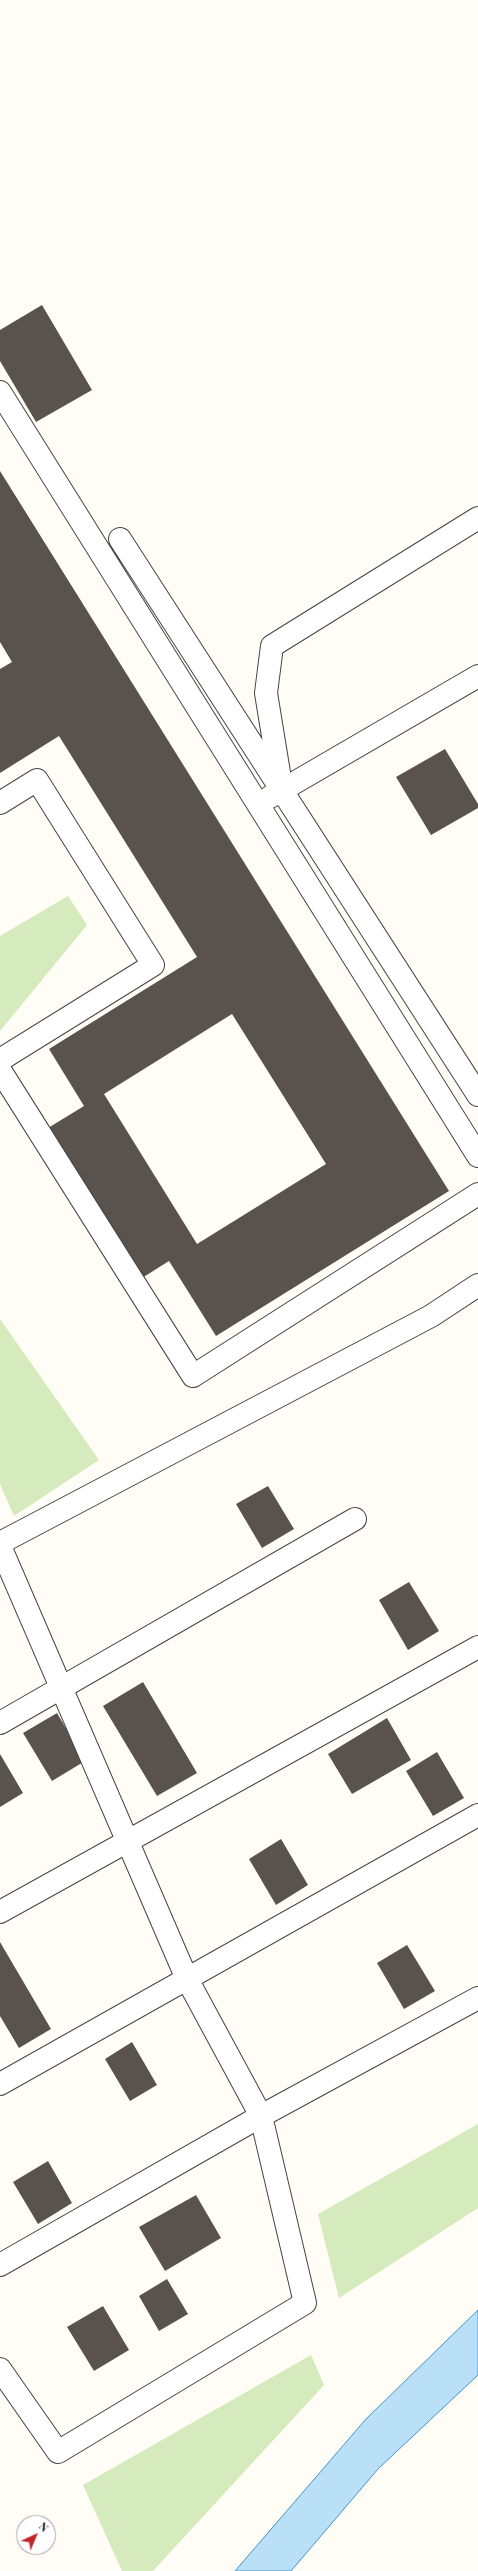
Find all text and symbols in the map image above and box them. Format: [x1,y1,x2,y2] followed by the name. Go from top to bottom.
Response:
[16,2515,56,2555] north arrow
[36,2519,52,2535] text: N

